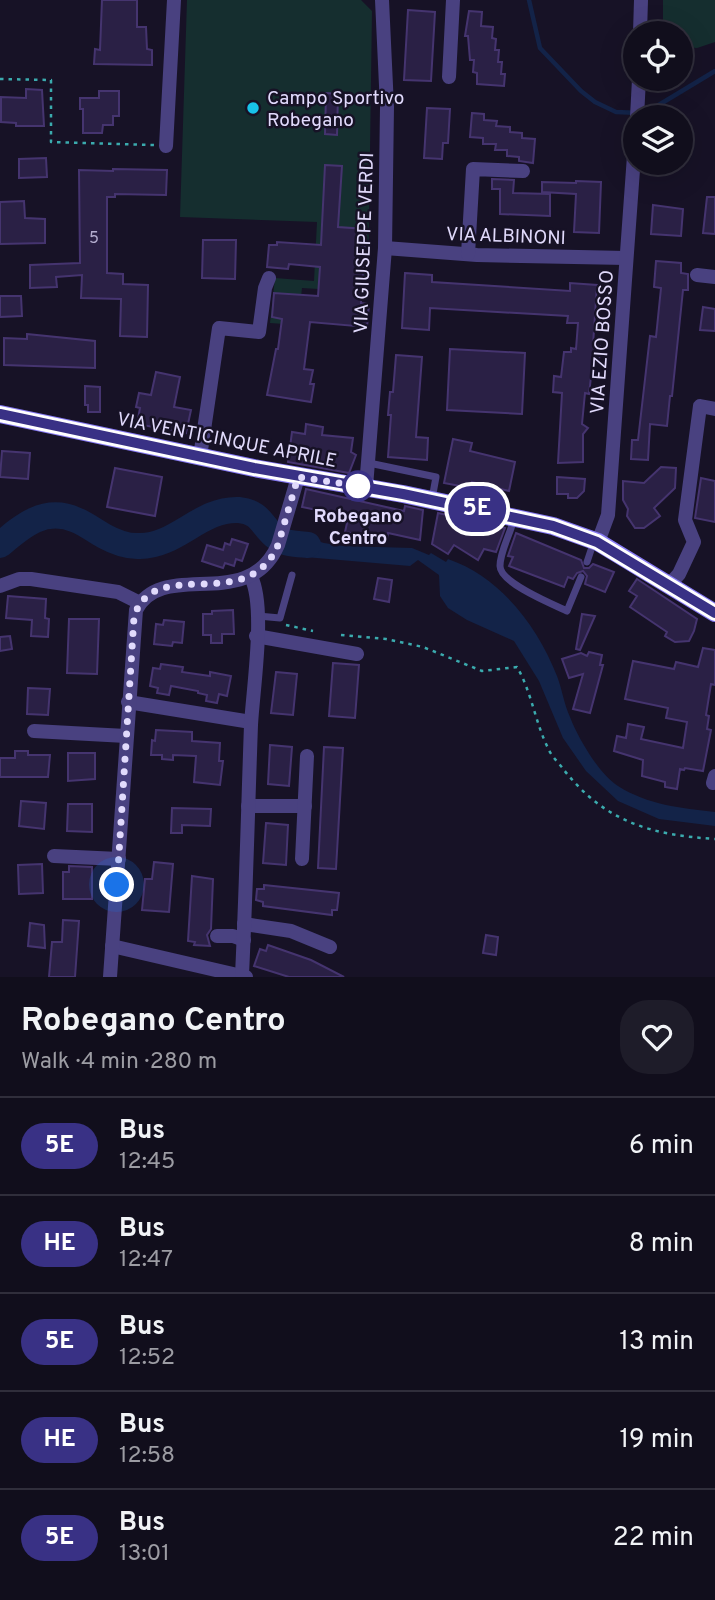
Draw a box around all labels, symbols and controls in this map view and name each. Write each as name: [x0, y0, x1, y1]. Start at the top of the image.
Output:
map controls: [623, 21, 693, 175]
button: locate: [623, 21, 693, 91]
place label: Campo Sportivo Robegano: [267, 87, 404, 133]
marker: Campo Sportivo Robegano: [245, 100, 261, 116]
button: layers: [623, 105, 693, 175]
street label: VIA GIUSEPPE VERDI: [350, 152, 380, 334]
street label: VIA ALBINONI: [446, 223, 566, 251]
house number: 5: [89, 229, 99, 249]
street label: VIA EZIO BOSSO: [586, 269, 620, 415]
street label: VIA VENTICINQUE APRILE: [115, 408, 339, 474]
marker: Robegano Centro: [343, 471, 373, 501]
line badge: 5E: [446, 486, 508, 532]
text: 5E: [462, 494, 492, 524]
place label: Robegano Centro: [313, 505, 403, 551]
your location: [99, 867, 134, 902]
button: heart: [620, 1000, 694, 1074]
text: Robegano Centro: [21, 1001, 286, 1043]
text: Walk · 4 min · 280 m: [21, 1048, 217, 1077]
text: Bus: [119, 1115, 165, 1148]
text: 6 min: [629, 1130, 694, 1163]
text: 5E: [45, 1131, 74, 1161]
text: 12:45: [119, 1148, 175, 1177]
text: Bus: [119, 1213, 165, 1246]
text: 8 min: [629, 1228, 694, 1261]
text: HE: [43, 1229, 76, 1259]
text: 12:47: [119, 1246, 173, 1275]
text: Bus: [119, 1311, 165, 1344]
text: 13 min: [619, 1326, 694, 1359]
text: 5E: [45, 1327, 74, 1357]
text: 12:52: [119, 1344, 175, 1373]
text: Bus: [119, 1409, 165, 1442]
text: 19 min: [619, 1424, 694, 1457]
text: HE: [43, 1425, 76, 1455]
text: 12:58: [119, 1442, 175, 1471]
text: Bus: [119, 1507, 165, 1540]
text: 22 min: [613, 1522, 694, 1555]
text: 5E: [45, 1523, 74, 1553]
text: 13:01: [119, 1540, 170, 1569]

